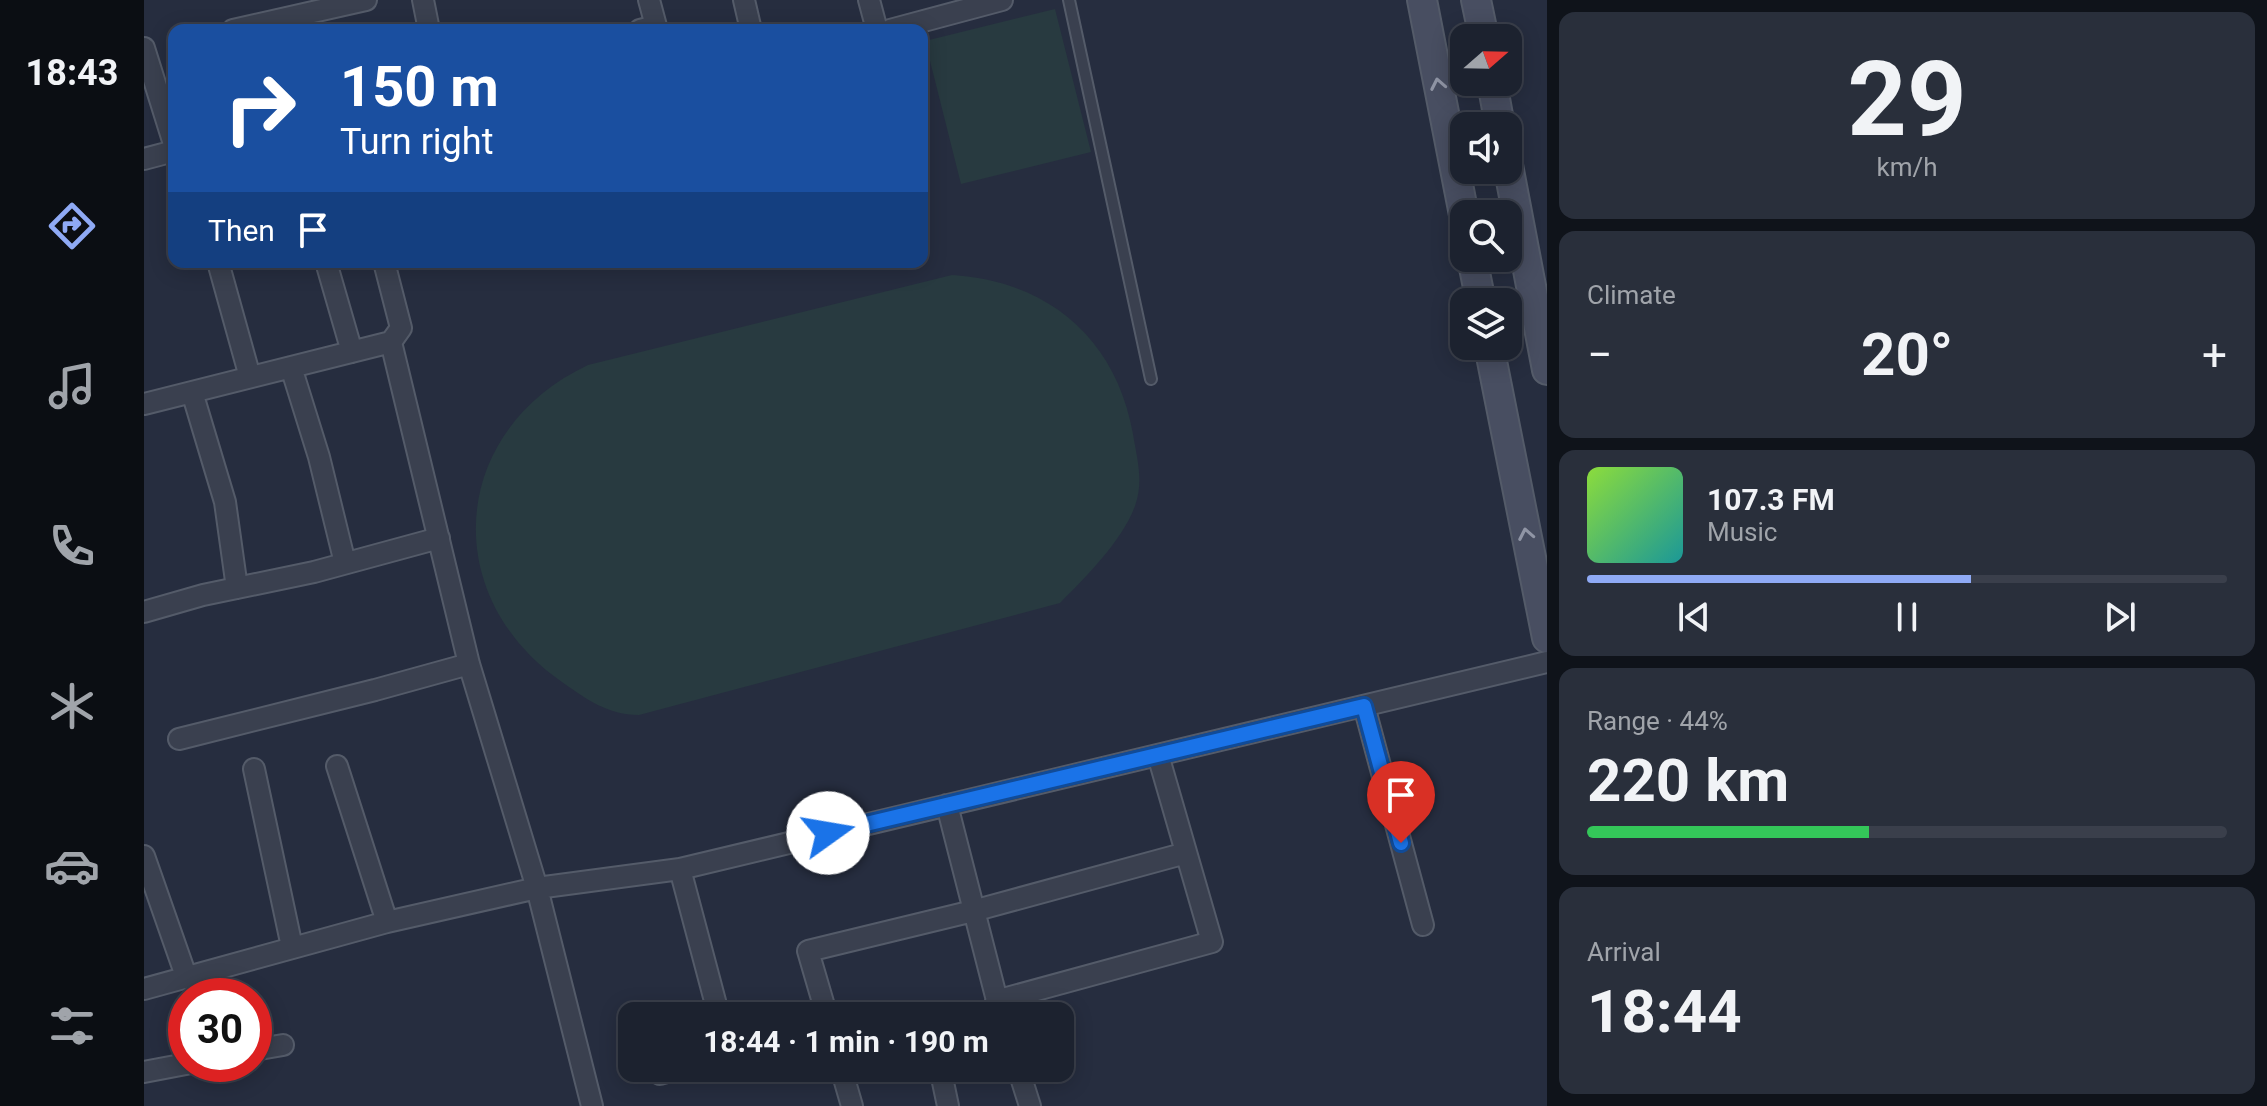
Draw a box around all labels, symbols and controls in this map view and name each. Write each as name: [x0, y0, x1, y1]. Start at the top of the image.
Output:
north arrow: [1450, 24, 1522, 96]
map controls: [1450, 24, 1522, 360]
text: 29: [1847, 39, 1967, 160]
text: 18:43: [26, 52, 118, 94]
text: 150 m: [340, 54, 499, 120]
icon: right: [208, 56, 312, 160]
one-way arrow: [1431, 77, 1448, 90]
button: sound: [1450, 112, 1522, 184]
text: Turn right: [340, 121, 493, 163]
text: km/h: [1876, 152, 1938, 182]
icon: directions: [44, 198, 100, 254]
button: search: [1450, 200, 1522, 272]
icon: arrive: [291, 208, 335, 252]
text: Then: [208, 213, 275, 248]
text: Climate: [1587, 280, 1676, 310]
button: layers: [1450, 288, 1522, 360]
text: 20°: [1861, 319, 1953, 390]
text: −: [1587, 329, 1612, 381]
text: +: [2202, 329, 2227, 381]
icon: music: [44, 358, 100, 414]
text: 107.3 FM: [1707, 482, 1835, 517]
text: Music: [1707, 517, 1777, 547]
icon: phone: [44, 518, 100, 574]
one-way arrow: [1519, 527, 1536, 540]
icon: previous: [1672, 595, 1716, 639]
icon: pause: [1885, 595, 1929, 639]
icon: next: [2098, 595, 2142, 639]
icon: climate: [44, 678, 100, 734]
text: Range · 44%: [1587, 706, 1728, 736]
text: 220 km: [1587, 745, 1789, 816]
pin: [1367, 761, 1435, 843]
icon: arrive: [1379, 773, 1423, 817]
position arrow: [786, 791, 870, 875]
icon: car: [44, 838, 100, 894]
text: Arrival: [1587, 937, 1661, 967]
text: 18:44: [1587, 976, 1742, 1047]
speed limit sign: 30: [168, 978, 272, 1082]
icon: filters: [44, 998, 100, 1054]
text: 18:44 · 1 min · 190 m: [703, 1024, 989, 1059]

